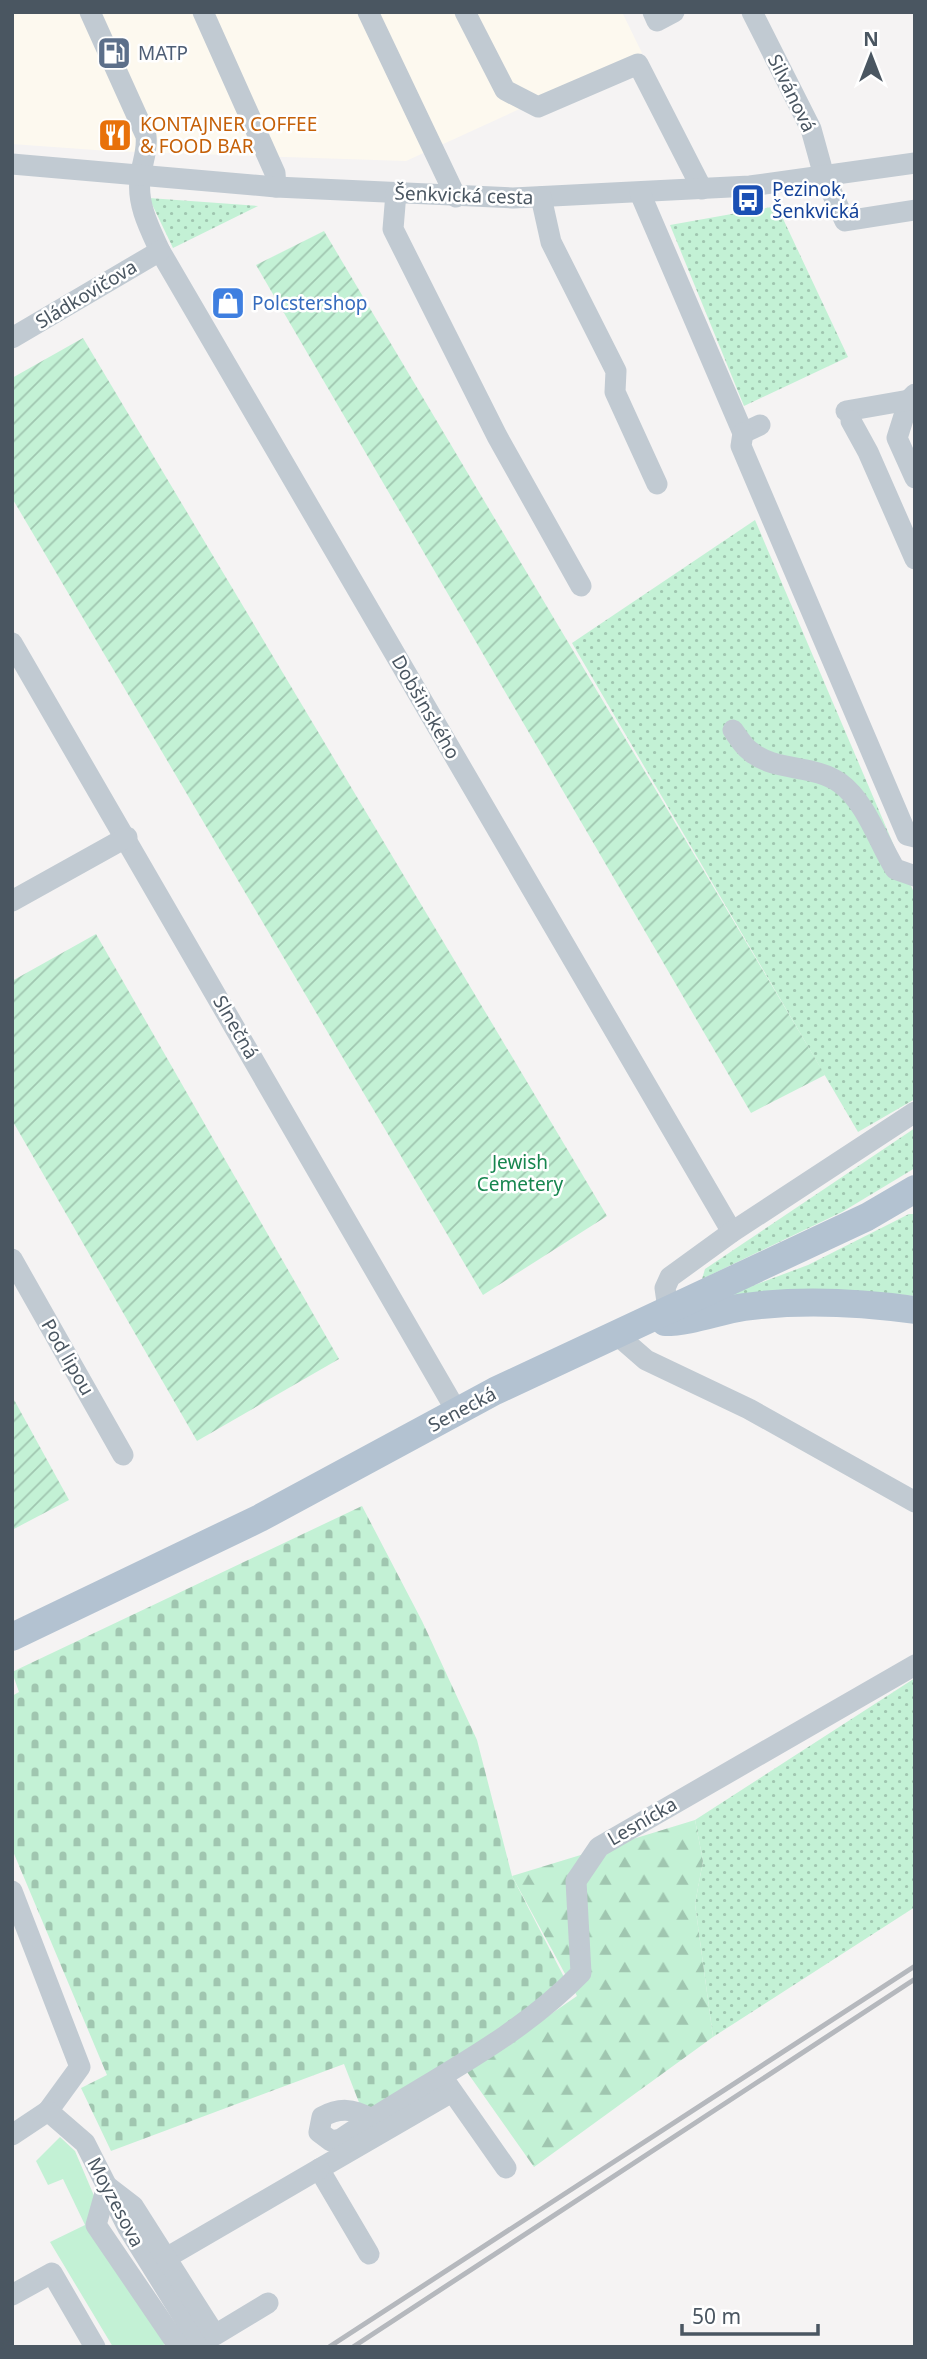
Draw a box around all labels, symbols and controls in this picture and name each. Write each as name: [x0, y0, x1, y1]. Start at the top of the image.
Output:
north arrow: [836, 21, 906, 91]
text: N: [863, 26, 879, 52]
fuel station icon: MATP: [95, 34, 133, 72]
place label: MATP: [138, 40, 188, 66]
street label: Silvánová: [762, 50, 822, 136]
place label: KONTAJNER COFFEE & FOOD BAR: [140, 111, 317, 159]
restaurant icon: KONTAJNER COFFEE & FOOD BAR: [96, 116, 134, 154]
place label: Pezinok, Šenkvická: [772, 176, 860, 224]
street label: Šenkvická cesta: [394, 180, 534, 210]
bus stop icon: Pezinok, Šenkvická: [729, 181, 767, 219]
street label: Sládkovičova: [30, 253, 142, 335]
shop icon: Polcstershop: [209, 284, 247, 322]
place label: Polcstershop: [252, 290, 368, 316]
street label: Dobšinského: [386, 650, 466, 764]
street label: Slnečná: [207, 990, 265, 1064]
park label: Jewish Cemetery: [477, 1149, 563, 1197]
street label: Pod lipou: [36, 1314, 100, 1400]
street label: Senecká: [423, 1380, 501, 1438]
street label: Lesnícka: [602, 1791, 682, 1851]
street label: Moyzesova: [81, 2153, 151, 2251]
scale bar: [682, 2292, 818, 2336]
text: 50 m: [692, 2302, 741, 2330]

